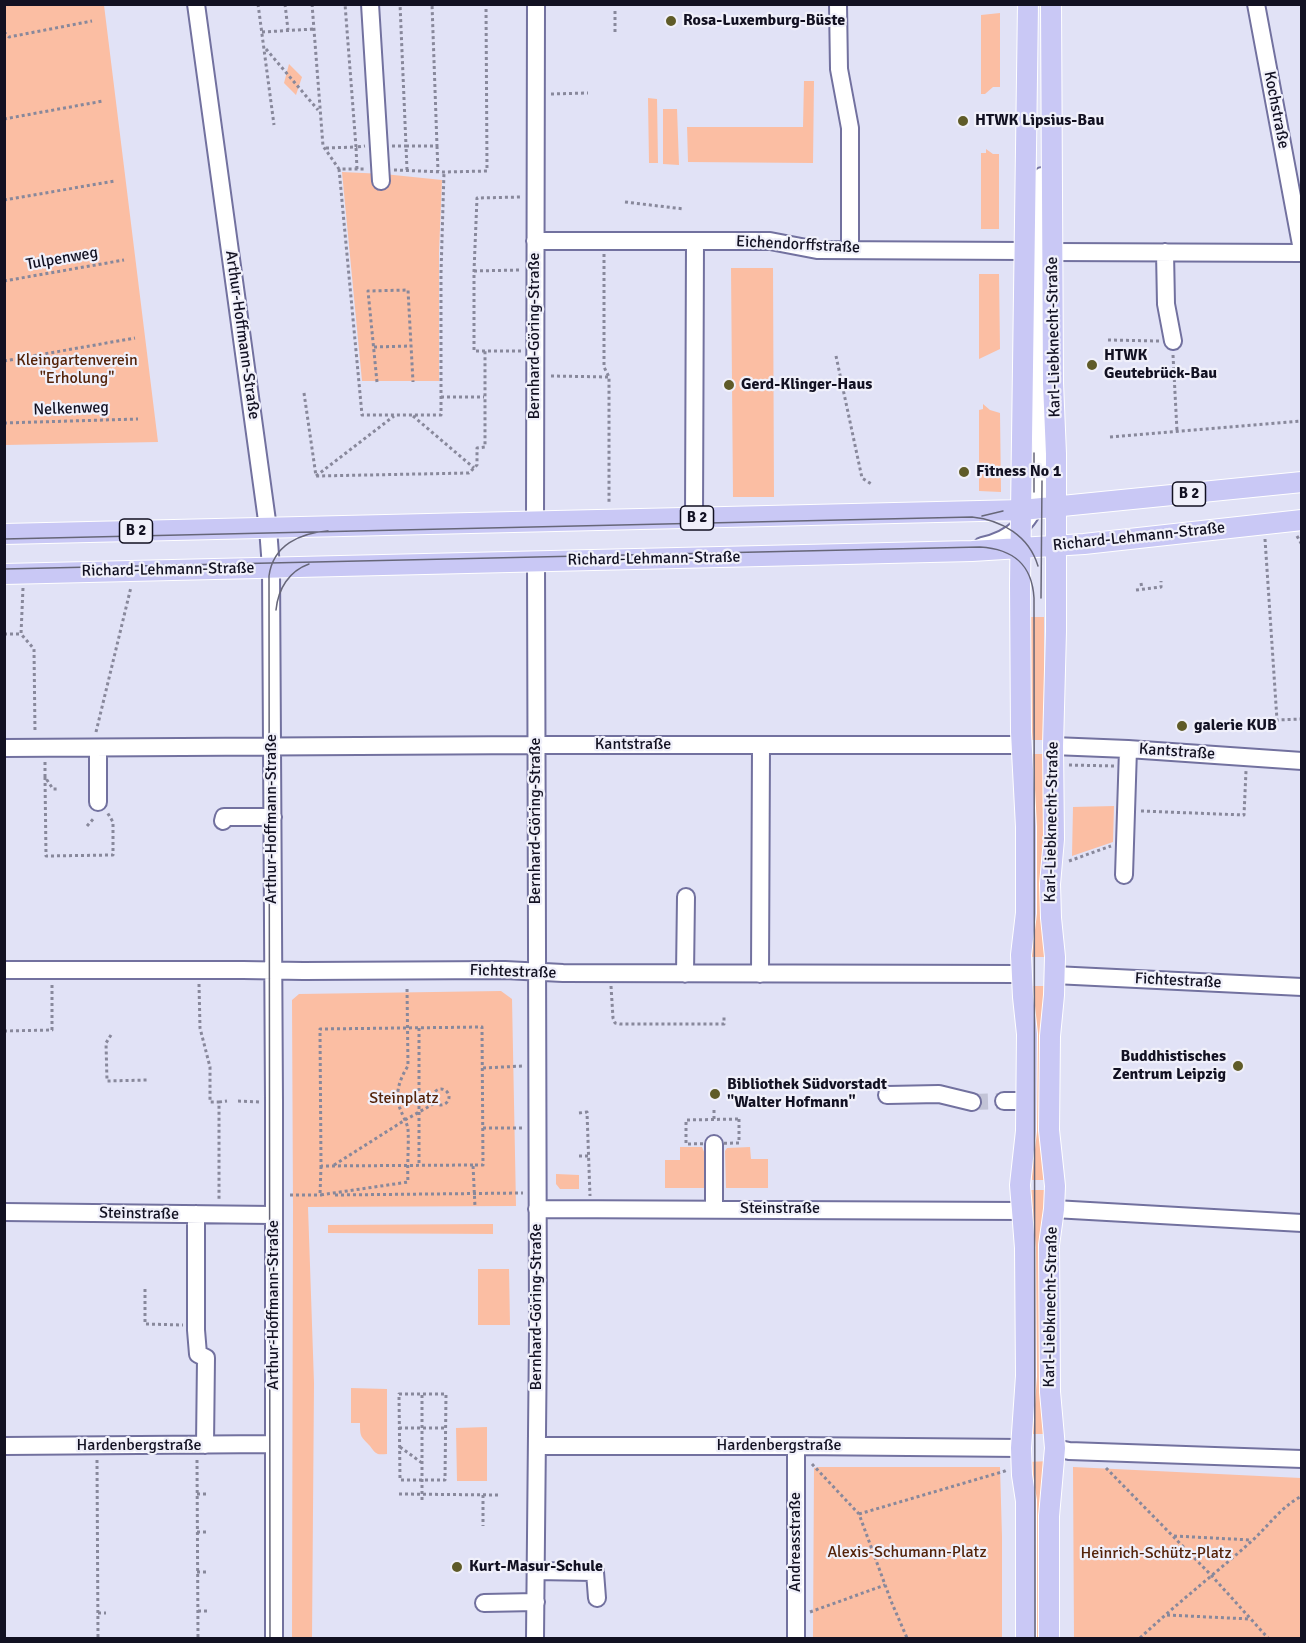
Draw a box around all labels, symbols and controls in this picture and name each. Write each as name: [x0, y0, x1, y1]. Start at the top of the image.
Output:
place label: Rosa-Luxemburg-Büste: [683, 11, 845, 31]
marker: Rosa-Luxemburg-Büste: [664, 14, 678, 28]
street label: Kochstraße: [1259, 70, 1293, 150]
place label: HTWK Lipsius-Bau: [975, 111, 1104, 131]
marker: HTWK Lipsius-Bau: [956, 114, 970, 128]
street label: Eichendorffstraße: [735, 232, 861, 258]
street label: Tulpenweg: [25, 243, 99, 275]
street label: Arthur-Hoffmann-Straße: [221, 249, 263, 421]
street label: Bernhard-Göring-Straße: [525, 252, 545, 420]
street label: Karl-Liebknecht-Straße: [1043, 256, 1065, 418]
place label: HTWK Geutebrück-Bau: [1104, 346, 1217, 384]
park label: Kleingartenverein "Erholung": [16, 351, 138, 389]
marker: HTWK Geutebrück-Bau: [1085, 358, 1099, 372]
place label: Gerd-Klinger-Haus: [741, 375, 872, 395]
marker: Gerd-Klinger-Haus: [722, 378, 736, 392]
street label: Nelkenweg: [33, 398, 109, 420]
place label: Fitness No 1: [976, 462, 1061, 482]
marker: Fitness No 1: [957, 465, 971, 479]
road number: B 2: [1172, 482, 1206, 506]
road number: B 2: [680, 506, 714, 530]
street label: Richard-Lehmann-Straße: [1052, 518, 1226, 556]
road number: B 2: [120, 519, 152, 543]
street label: Richard-Lehmann-Straße: [567, 548, 741, 570]
street label: Richard-Lehmann-Straße: [81, 559, 255, 581]
place label: galerie KUB: [1194, 716, 1277, 736]
marker: galerie KUB: [1175, 719, 1189, 733]
street label: Arthur-Hoffmann-Straße: [262, 734, 282, 904]
street label: Kantstraße: [595, 735, 671, 755]
street label: Bernhard-Göring-Straße: [526, 737, 546, 905]
street label: Kantstraße: [1138, 740, 1216, 764]
street label: Karl-Liebknecht-Straße: [1041, 741, 1063, 903]
street label: Fichtestraße: [469, 961, 557, 983]
street label: Fichtestraße: [1134, 969, 1222, 993]
place label: Buddhistisches Zentrum Leipzig: [1113, 1047, 1226, 1085]
marker: Buddhistisches Zentrum Leipzig: [1231, 1059, 1245, 1073]
place label: Bibliothek Südvorstadt "Walter Hofmann": [727, 1075, 887, 1113]
marker: Bibliothek Südvorstadt "Walter Hofmann": [708, 1087, 722, 1101]
park label: Steinplatz: [369, 1089, 439, 1109]
street label: Steinstraße: [740, 1199, 820, 1219]
street label: Steinstraße: [99, 1204, 179, 1224]
street label: Arthur-Hoffmann-Straße: [264, 1220, 284, 1390]
street label: Bernhard-Göring-Straße: [527, 1223, 547, 1391]
street label: Karl-Liebknecht-Straße: [1040, 1226, 1062, 1388]
street label: Hardenbergstraße: [76, 1436, 202, 1456]
street label: Hardenbergstraße: [716, 1436, 842, 1456]
street label: Andreasstraße: [786, 1492, 806, 1592]
park label: Alexis-Schumann-Platz: [827, 1543, 987, 1563]
park label: Heinrich-Schütz-Platz: [1080, 1544, 1232, 1564]
place label: Kurt-Masur-Schule: [469, 1557, 603, 1577]
marker: Kurt-Masur-Schule: [450, 1560, 464, 1574]

